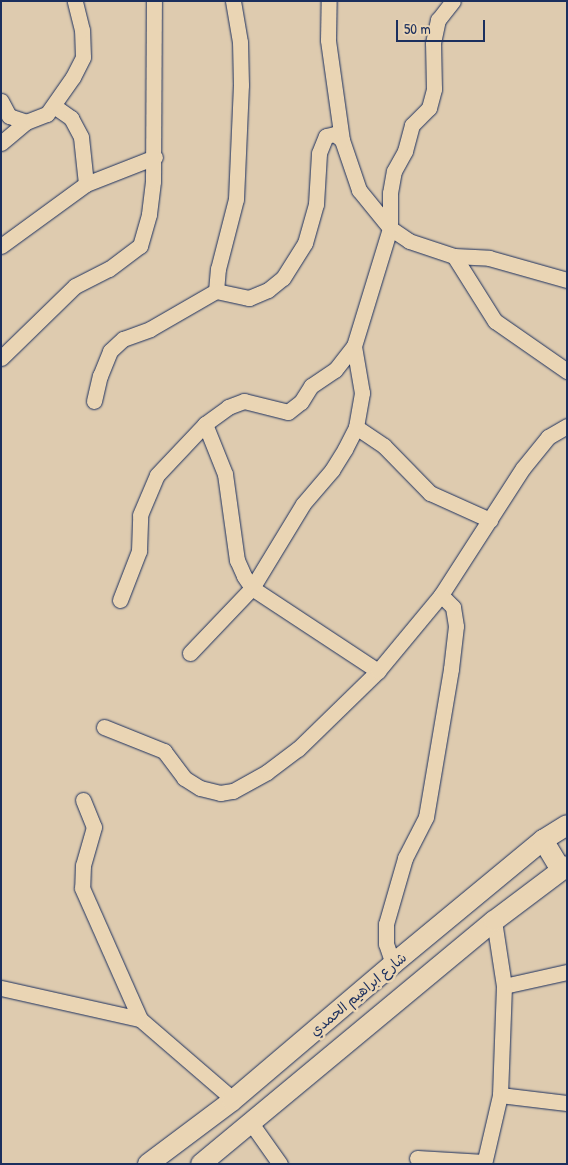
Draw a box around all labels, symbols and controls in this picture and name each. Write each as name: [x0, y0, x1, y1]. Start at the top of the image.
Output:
scale bar: [398, 10, 487, 42]
text: 50 m: [404, 18, 431, 39]
street label: شارع ابراهيم الحمدي: [306, 949, 410, 1039]

